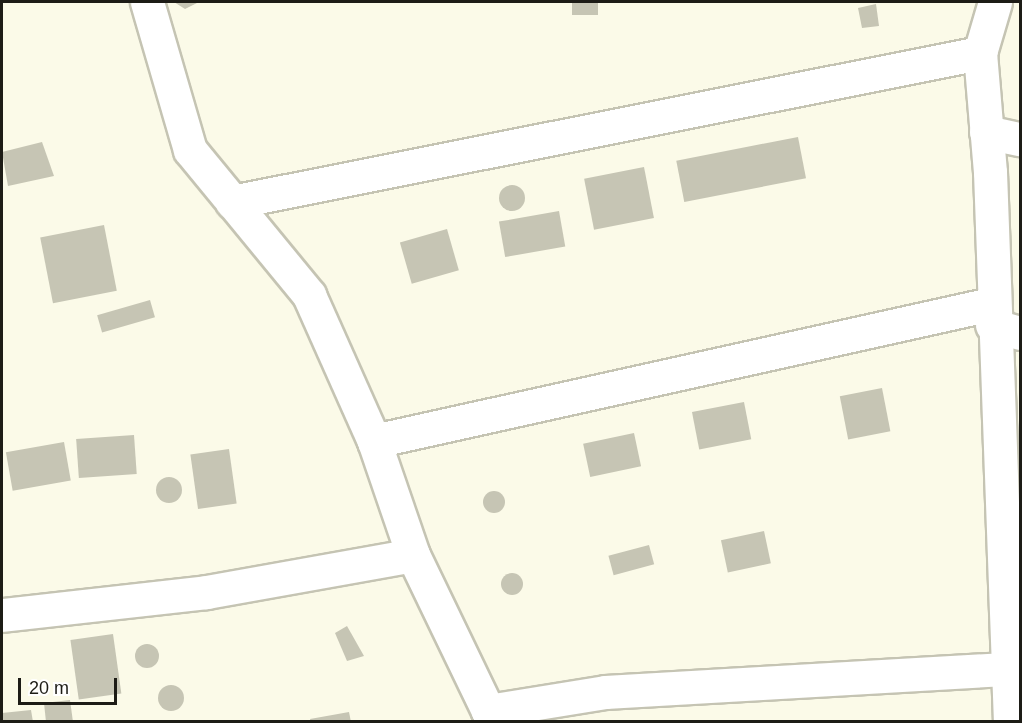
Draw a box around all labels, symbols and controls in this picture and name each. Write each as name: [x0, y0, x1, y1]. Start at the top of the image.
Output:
scale bar: [21, 666, 120, 704]
text: 20 m: [29, 678, 69, 698]

